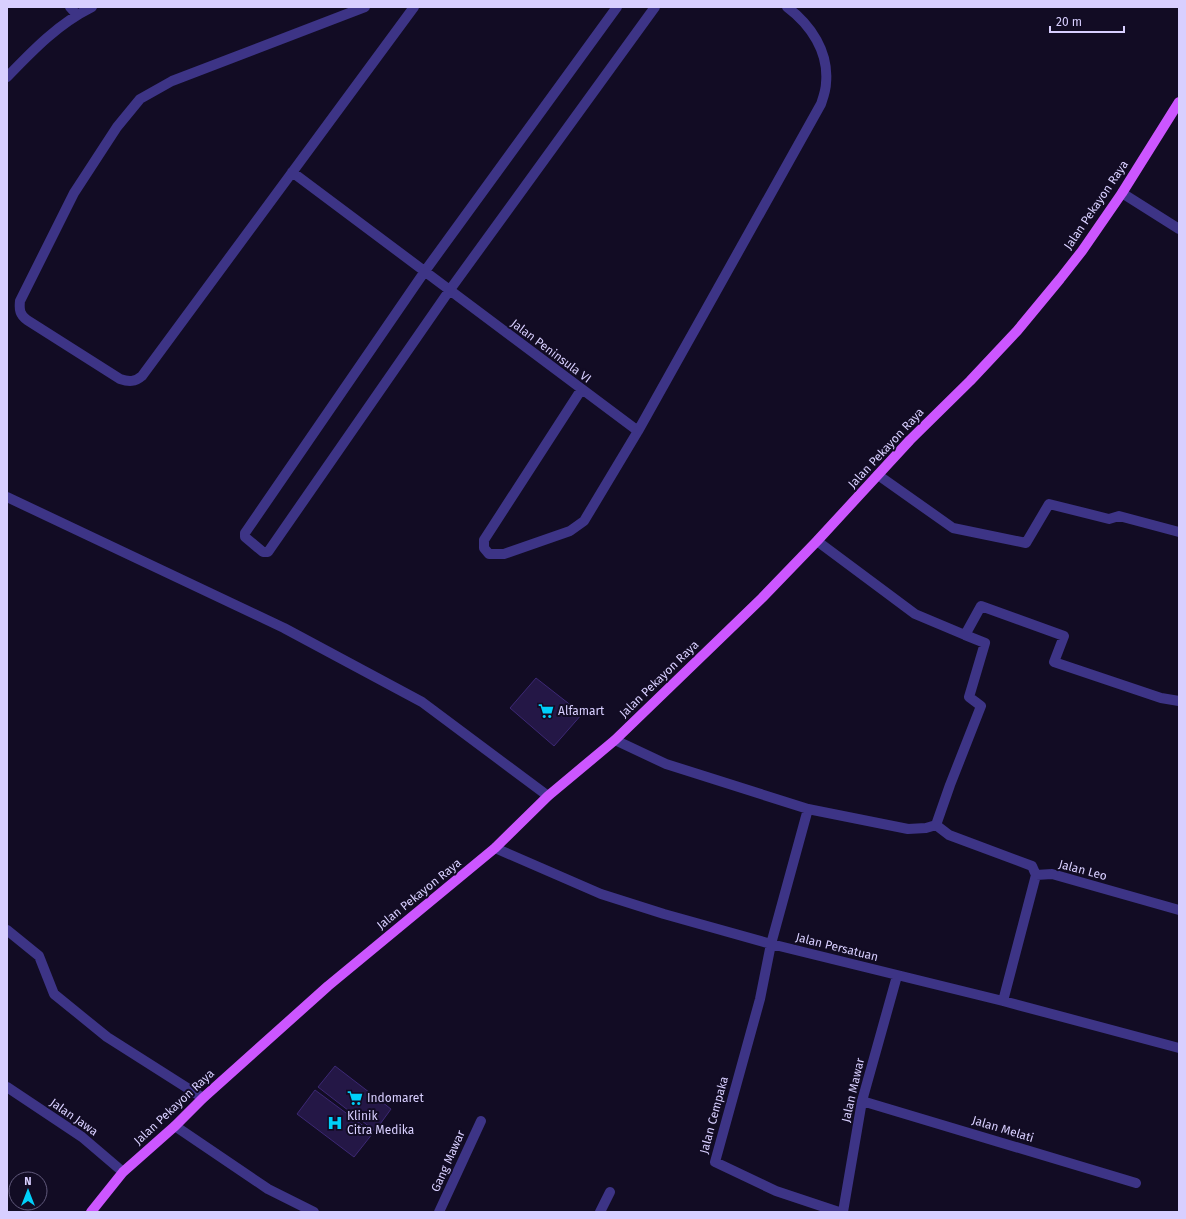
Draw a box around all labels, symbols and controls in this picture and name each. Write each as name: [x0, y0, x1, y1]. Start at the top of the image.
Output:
scale bar: [1050, 8, 1124, 34]
text: 20 m: [1056, 15, 1082, 29]
street label: Jalan Pekayon Raya: [1061, 158, 1131, 252]
street label: Jalan Peninsula VI: [508, 316, 594, 386]
street label: Jalan Pekayon Raya: [845, 405, 927, 491]
street label: Jalan Pekayon Raya: [617, 638, 701, 720]
supermarket icon: Alfamart: [537, 702, 555, 720]
place label: Alfamart: [558, 704, 605, 718]
street label: Jalan Pekayon Raya: [374, 856, 464, 932]
street label: Jalan Leo: [1057, 857, 1109, 883]
street label: Jalan Persatuan: [794, 930, 880, 964]
street label: Jalan Mawar: [839, 1056, 867, 1124]
street label: Jalan Pekayon Raya: [131, 1066, 217, 1148]
street label: Jalan Cempaka: [697, 1075, 731, 1155]
supermarket icon: Indomaret: [346, 1089, 364, 1107]
place label: Indomaret: [367, 1091, 424, 1105]
street label: Jalan Jawa: [47, 1095, 101, 1139]
place label: Klinik Citra Medika: [347, 1109, 414, 1137]
street label: Jalan Melati: [970, 1113, 1036, 1145]
hospital icon: Klinik Citra Medika: [326, 1114, 344, 1132]
street label: Gang Mawar: [428, 1128, 468, 1194]
north arrow: [8, 1171, 48, 1211]
text: N: [24, 1175, 32, 1188]

